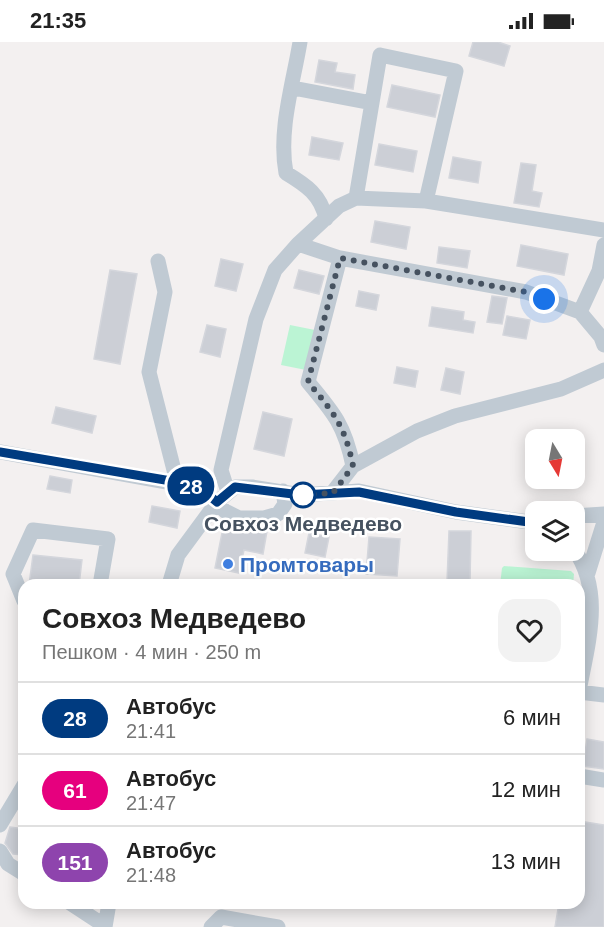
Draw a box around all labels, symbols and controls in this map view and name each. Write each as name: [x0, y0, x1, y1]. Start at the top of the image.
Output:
text: 21:35: [30, 8, 86, 33]
your location: [529, 284, 559, 314]
north arrow: [525, 429, 585, 489]
map controls: [525, 429, 585, 561]
line badge: 28: [164, 466, 218, 506]
text: 28: [179, 475, 203, 498]
marker: Совхоз Медведево: [290, 482, 316, 508]
button: layers: [525, 501, 585, 561]
place label: Совхоз Медведево: [204, 512, 402, 535]
place label: Промтовары: [240, 553, 374, 576]
marker: Промтовары: [221, 557, 235, 571]
button: heart: [498, 599, 561, 662]
text: Совхоз Медведево: [42, 603, 306, 634]
text: Пешком · 4 мин · 250 m: [42, 641, 261, 663]
text: Автобус: [126, 694, 216, 719]
text: 6 мин: [503, 705, 561, 730]
text: 28: [63, 707, 87, 730]
text: 21:41: [126, 720, 176, 742]
text: Автобус: [126, 766, 216, 791]
text: 12 мин: [491, 777, 561, 802]
text: 61: [63, 779, 87, 802]
text: 21:47: [126, 792, 176, 814]
text: Автобус: [126, 838, 216, 863]
text: 13 мин: [491, 849, 561, 874]
text: 151: [57, 851, 93, 874]
text: 21:48: [126, 864, 176, 886]

